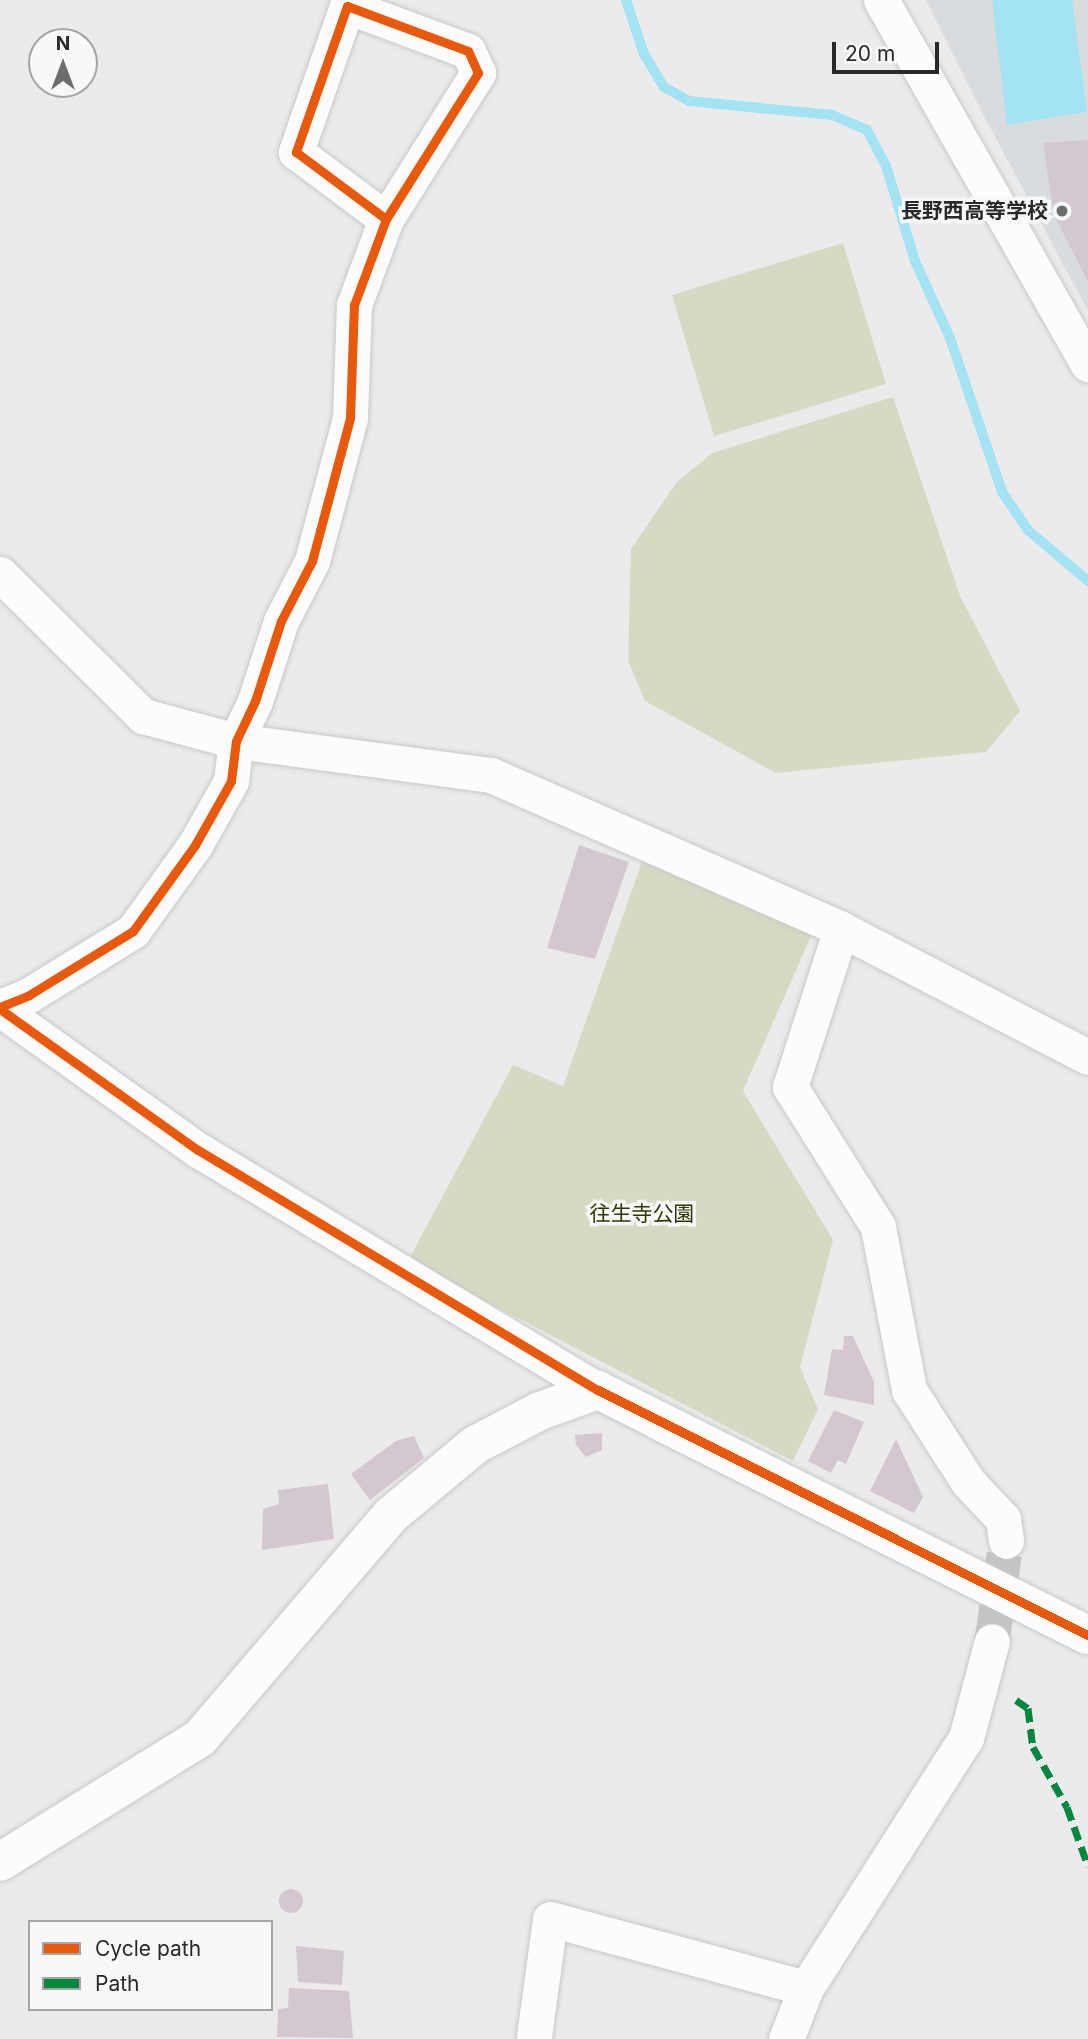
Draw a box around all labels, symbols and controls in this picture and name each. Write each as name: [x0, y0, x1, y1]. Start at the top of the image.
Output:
north arrow: [28, 28, 98, 98]
scale bar: [836, 28, 943, 72]
text: N: [56, 32, 70, 55]
text: 20 m: [845, 41, 895, 66]
place label: 長野西高等学校: [901, 198, 1048, 224]
marker: 長野西高等学校: [1054, 203, 1070, 219]
park label: 往生寺公園: [590, 1201, 694, 1227]
legend: [28, 1920, 273, 2011]
text: Cycle path: [95, 1936, 201, 1961]
text: Path: [95, 1971, 140, 1996]

